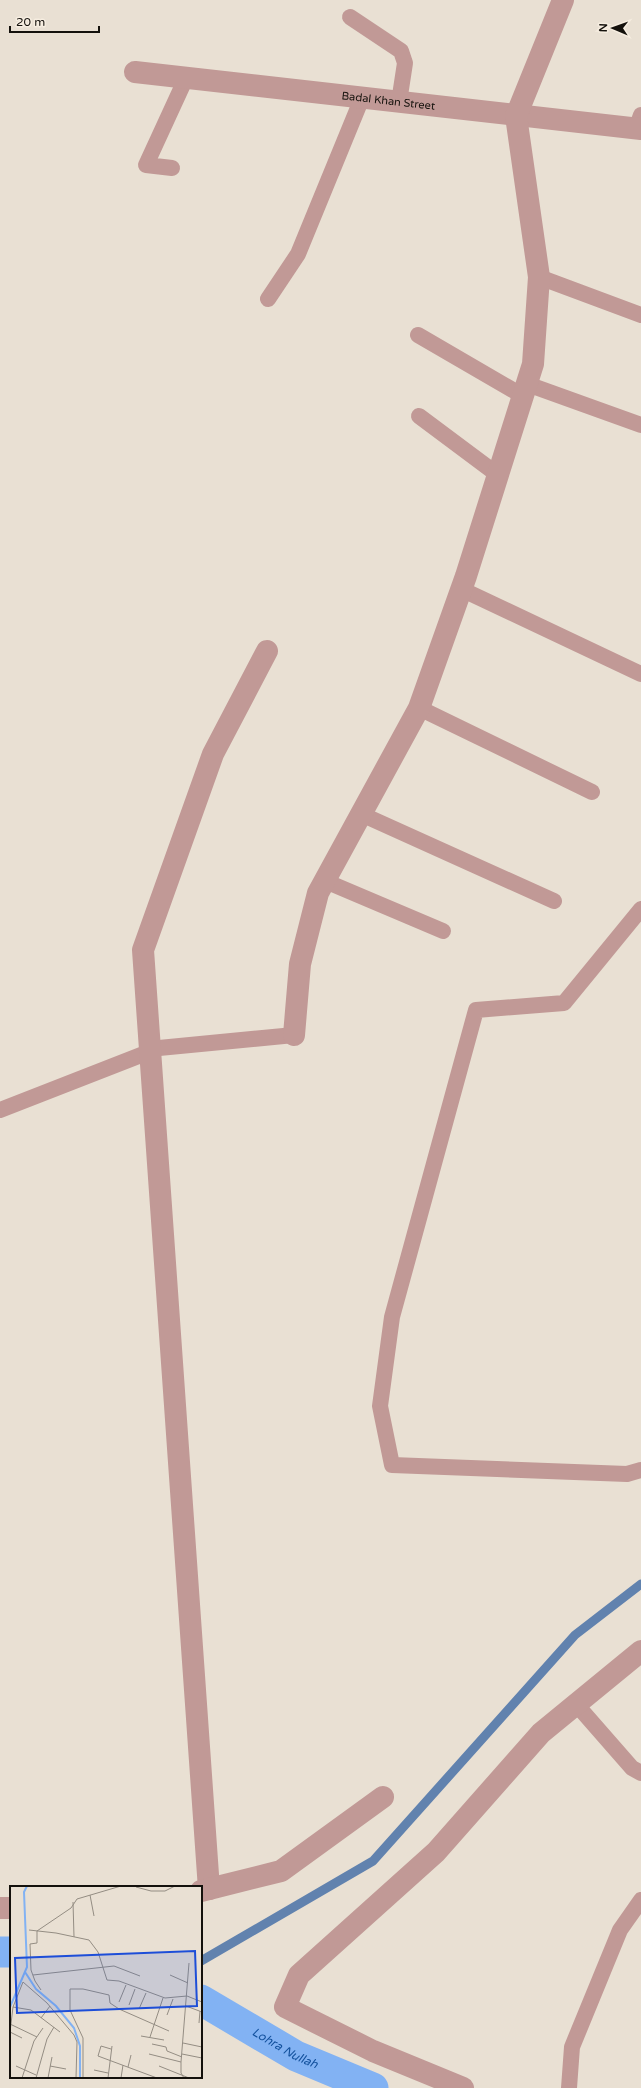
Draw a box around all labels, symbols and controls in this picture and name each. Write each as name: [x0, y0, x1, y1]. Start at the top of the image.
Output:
scale bar: [10, 8, 99, 34]
north arrow: [593, 8, 633, 48]
text: 20 m: [16, 15, 45, 29]
text: N: [597, 23, 610, 32]
street label: Badal Khan Street: [341, 89, 436, 112]
inset map: [10, 1886, 202, 2078]
water label: Lohra Nullah: [250, 2025, 321, 2072]

